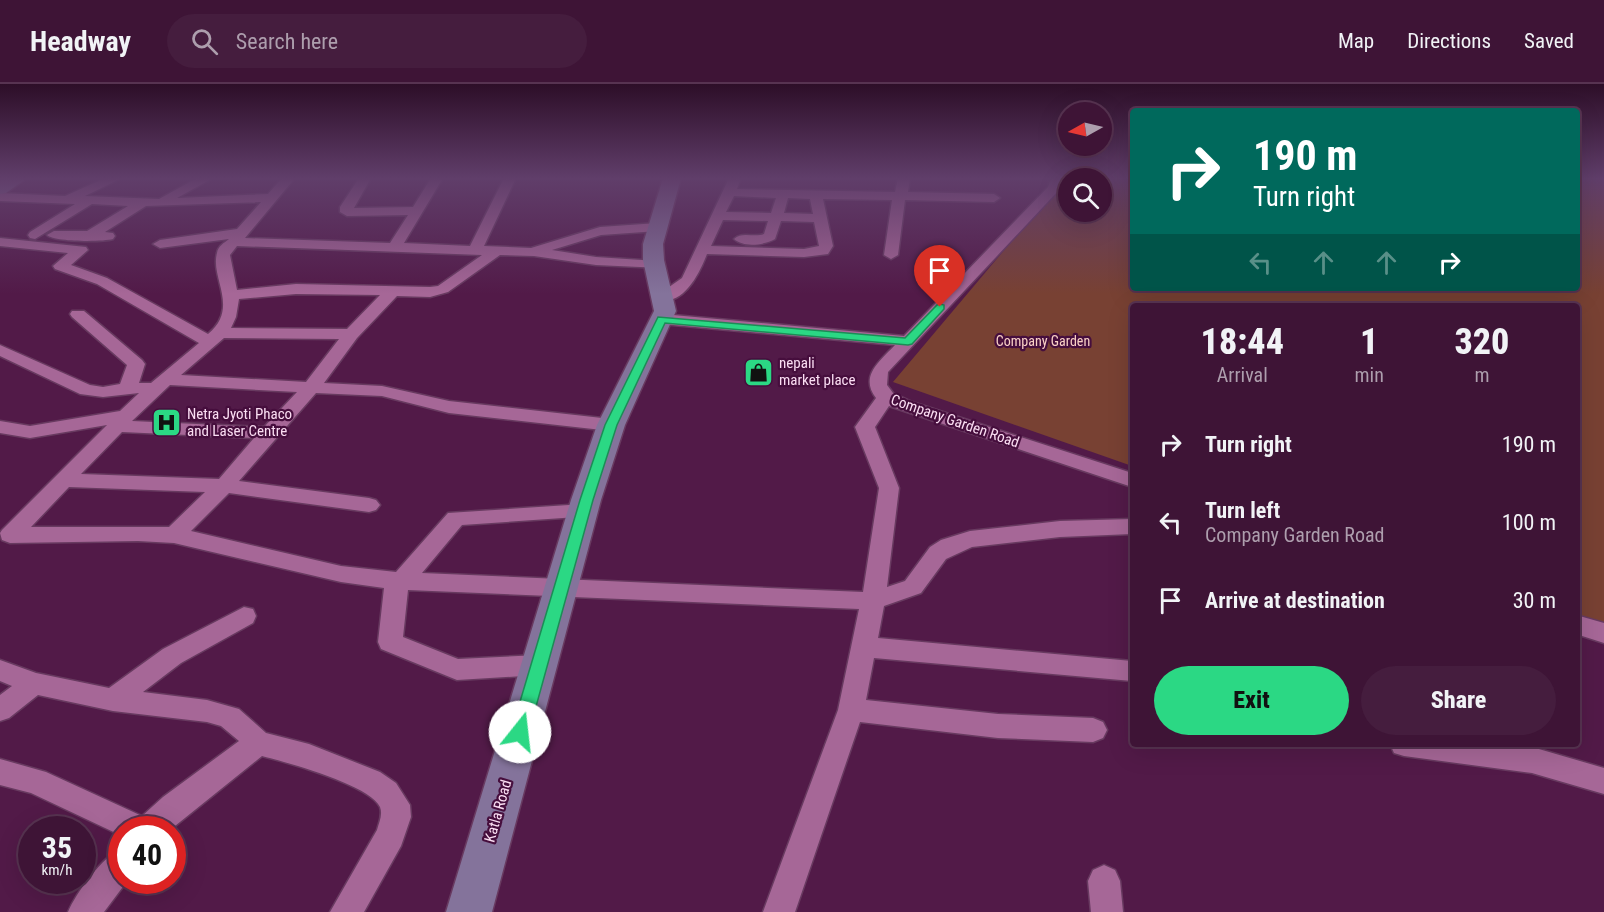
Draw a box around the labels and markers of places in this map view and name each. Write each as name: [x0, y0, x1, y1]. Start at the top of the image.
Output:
pin: [914, 245, 965, 307]
place label: nepali market place: [779, 354, 856, 389]
shop icon: nepali market place: [742, 356, 774, 388]
place label: Netra Jyoti Phaco and Laser Centre: [187, 405, 292, 440]
hospital icon: Netra Jyoti Phaco and Laser Centre: [150, 407, 182, 439]

